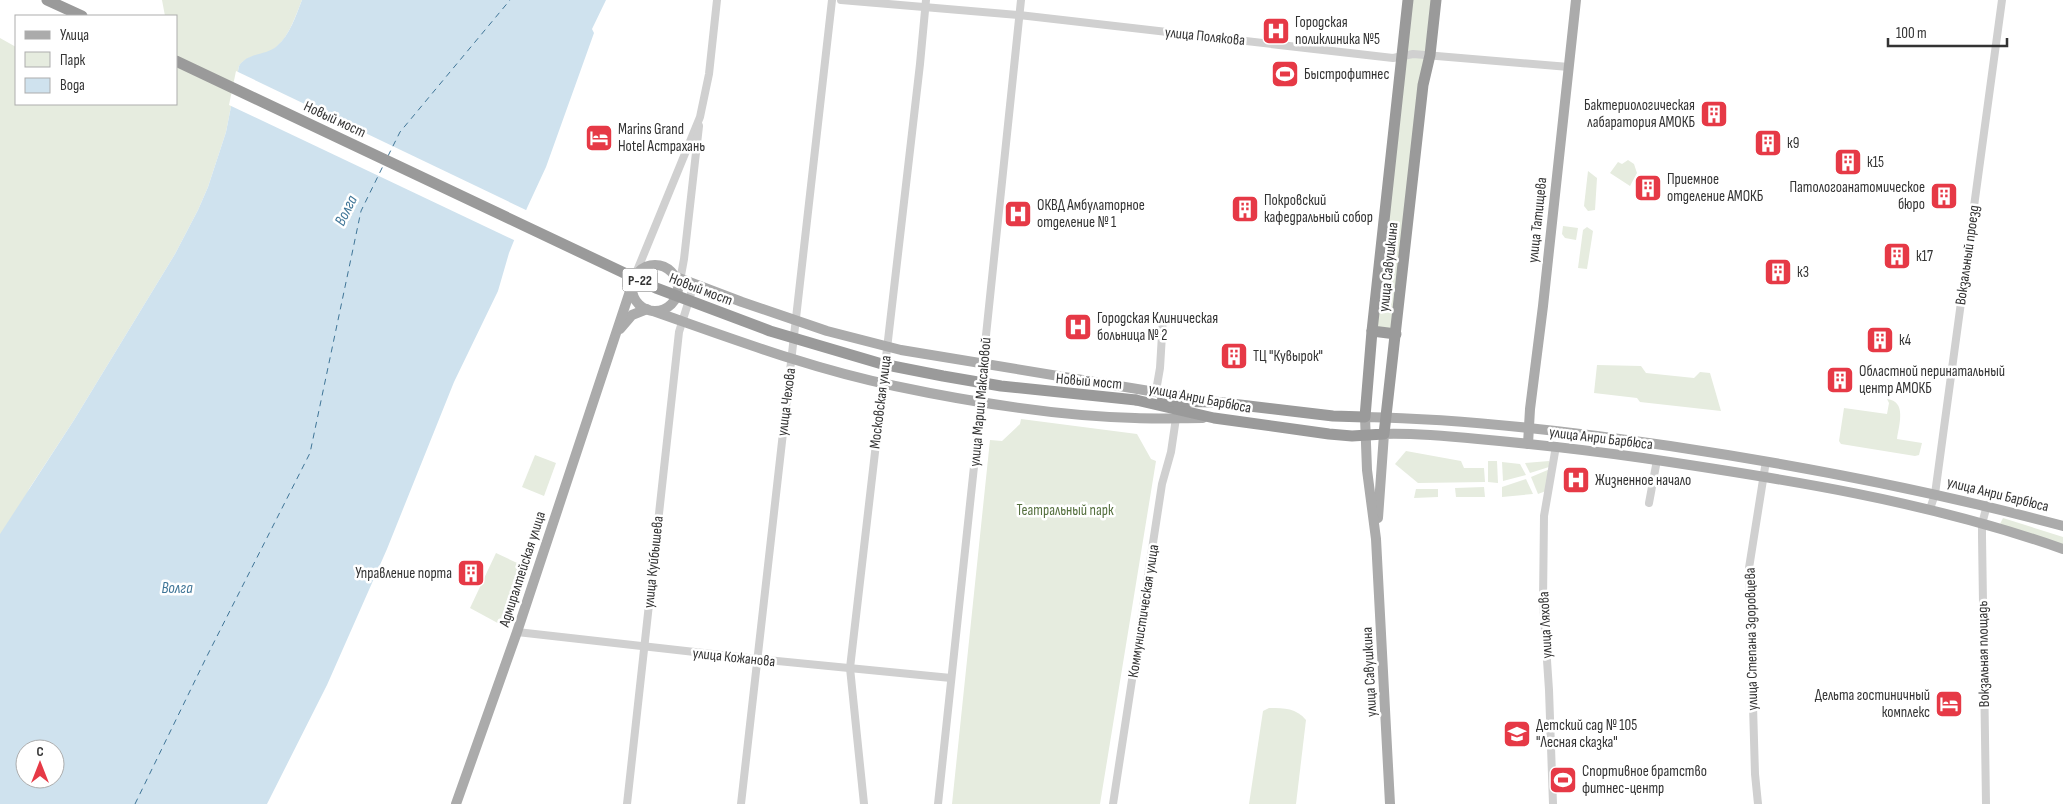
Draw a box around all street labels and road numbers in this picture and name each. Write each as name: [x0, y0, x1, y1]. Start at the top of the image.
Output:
street label: улица Полякова: [1164, 23, 1246, 50]
street label: Новый мост: [301, 97, 369, 142]
street label: улица Татищева: [1524, 176, 1551, 264]
street label: Вокзальный проезд: [1951, 204, 1984, 306]
street label: улица Савушкина: [1374, 221, 1403, 313]
road number: Р-22: [622, 268, 658, 292]
street label: Новый мост: [666, 269, 735, 310]
street label: улица Марии Максаковой: [965, 337, 996, 467]
street label: Московская улица: [865, 354, 896, 450]
street label: улица Чехова: [773, 367, 800, 437]
street label: Новый мост: [1055, 369, 1123, 394]
street label: улица Анри Барбюса: [1147, 379, 1253, 418]
street label: улица Анри Барбюса: [1548, 423, 1654, 454]
street label: улица Анри Барбюса: [1945, 473, 2051, 516]
street label: Адмиралтейская улица: [495, 509, 550, 630]
street label: улица Куйбышева: [639, 515, 668, 609]
street label: Коммунистическая улица: [1124, 543, 1163, 679]
street label: улица Степана Здоровцева: [1741, 567, 1762, 711]
street label: улица Ляхова: [1534, 591, 1557, 659]
street label: Вокзальная площадь: [1973, 601, 1994, 707]
street label: улица Савушкина: [1358, 626, 1381, 717]
street label: улица Кожанова: [692, 644, 776, 671]

